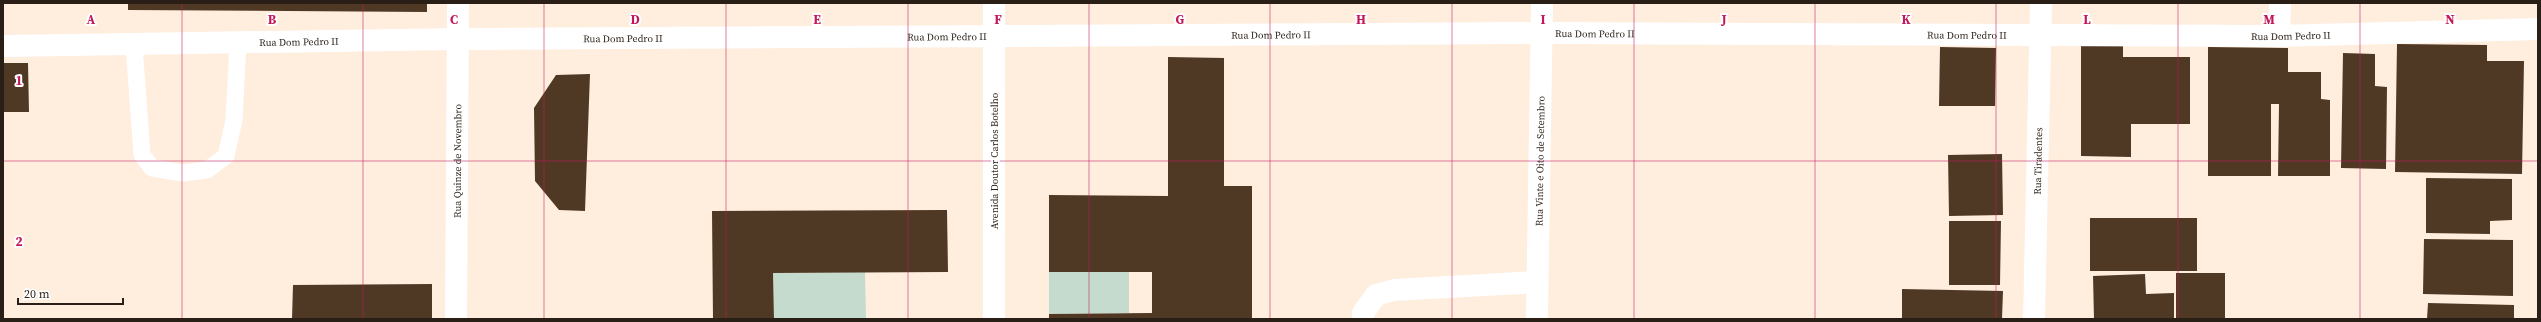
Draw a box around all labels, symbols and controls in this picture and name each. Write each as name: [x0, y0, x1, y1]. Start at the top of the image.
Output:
text: A: [87, 11, 96, 28]
text: B: [268, 11, 277, 28]
text: C: [450, 11, 458, 28]
text: D: [630, 11, 640, 28]
text: E: [813, 11, 821, 28]
text: F: [994, 11, 1002, 28]
text: G: [1176, 11, 1185, 28]
text: H: [1356, 11, 1366, 28]
text: I: [1540, 11, 1546, 28]
text: J: [1720, 11, 1727, 28]
text: K: [1901, 11, 1911, 28]
text: L: [2083, 11, 2091, 28]
text: M: [2263, 11, 2275, 28]
text: N: [2445, 11, 2455, 28]
street label: Rua Dom Pedro II: [1555, 27, 1635, 40]
street label: Rua Dom Pedro II: [1231, 28, 1311, 41]
street label: Rua Dom Pedro II: [1927, 28, 2007, 41]
street label: Rua Dom Pedro II: [2251, 28, 2331, 43]
street label: Rua Dom Pedro II: [907, 30, 987, 43]
street label: Rua Dom Pedro II: [583, 31, 663, 45]
street label: Rua Dom Pedro II: [259, 34, 339, 49]
text: 1: [15, 72, 23, 89]
street label: Avenida Doutor Carlos Botelho: [988, 92, 1001, 229]
street label: Rua Vinte e Oito de Setembro: [1532, 95, 1547, 226]
street label: Rua Quinze de Novembro: [450, 103, 464, 218]
street label: Rua Tiradentes: [2030, 127, 2045, 195]
text: 2: [15, 233, 23, 250]
scale bar: [18, 280, 123, 306]
text: 20 m: [24, 286, 50, 302]

